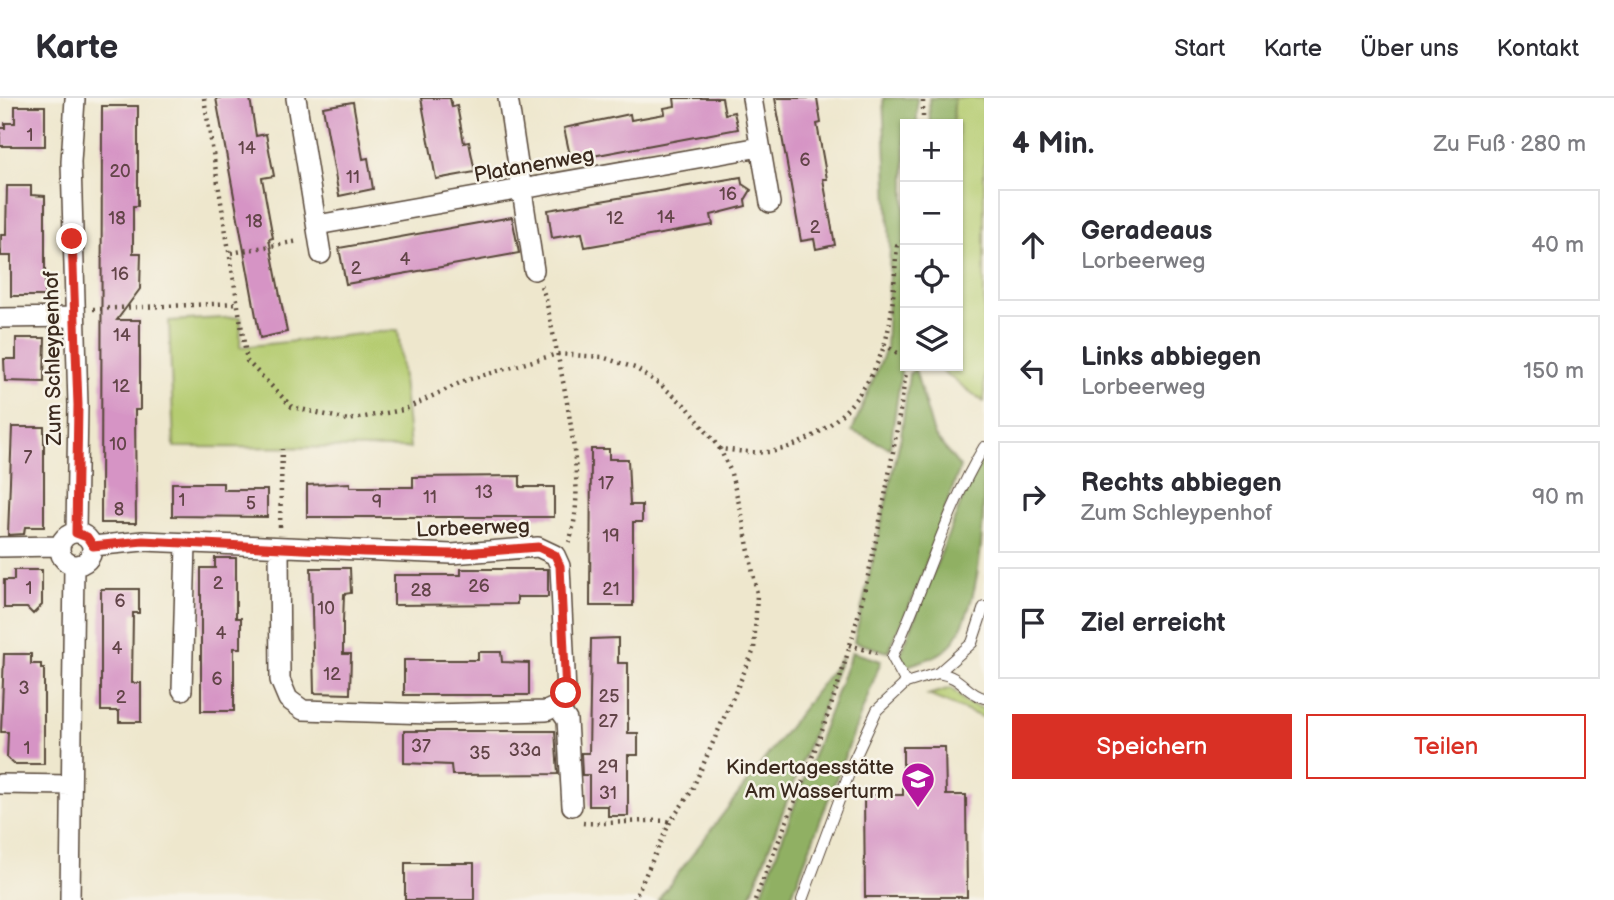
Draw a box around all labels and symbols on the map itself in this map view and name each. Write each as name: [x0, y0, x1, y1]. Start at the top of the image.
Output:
house number: 1: [27, 125, 33, 146]
house number: 14: [238, 138, 256, 159]
street label: Platanenweg: [472, 142, 596, 188]
house number: 6: [800, 150, 811, 171]
house number: 20: [109, 161, 131, 182]
house number: 11: [346, 167, 360, 188]
house number: 16: [719, 184, 737, 205]
house number: 14: [657, 207, 675, 228]
house number: 18: [108, 208, 126, 229]
house number: 12: [606, 208, 624, 229]
house number: 18: [245, 211, 263, 232]
house number: 2: [810, 217, 821, 238]
route end: [56, 223, 87, 254]
house number: 4: [400, 249, 411, 270]
house number: 2: [351, 258, 362, 279]
house number: 16: [111, 264, 129, 285]
street label: Zum Schleypenhof: [39, 270, 67, 447]
house number: 14: [113, 325, 131, 346]
house number: 12: [112, 376, 130, 397]
house number: 10: [109, 434, 127, 455]
house number: 7: [24, 447, 33, 468]
house number: 17: [598, 473, 614, 494]
house number: 13: [475, 482, 493, 503]
house number: 11: [423, 487, 437, 508]
house number: 1: [179, 490, 185, 511]
house number: 9: [372, 492, 382, 513]
house number: 5: [246, 493, 256, 514]
house number: 8: [114, 499, 124, 520]
street label: Lorbeerweg: [416, 514, 530, 542]
house number: 19: [602, 526, 620, 547]
house number: 2: [213, 573, 224, 594]
house number: 26: [468, 576, 490, 597]
house number: 1: [26, 578, 32, 599]
house number: 21: [602, 579, 620, 600]
house number: 28: [410, 580, 432, 601]
house number: 6: [115, 591, 126, 612]
house number: 10: [317, 598, 335, 619]
house number: 4: [216, 623, 227, 644]
house number: 4: [112, 638, 123, 659]
house number: 12: [323, 664, 341, 685]
house number: 6: [212, 669, 223, 690]
route start: [550, 677, 581, 708]
house number: 3: [18, 678, 30, 699]
house number: 25: [599, 686, 619, 707]
house number: 2: [116, 687, 127, 708]
house number: 27: [598, 711, 618, 732]
house number: 37: [411, 736, 431, 757]
house number: 1: [24, 738, 30, 759]
house number: 33a: [509, 740, 541, 761]
house number: 35: [469, 743, 491, 764]
place label: Kindertagesstätte Am Wasserturm: [726, 755, 894, 804]
house number: 29: [597, 757, 619, 778]
school or university icon: Kindertagesstätte Am Wasserturm: [899, 760, 937, 809]
house number: 31: [599, 783, 617, 804]

